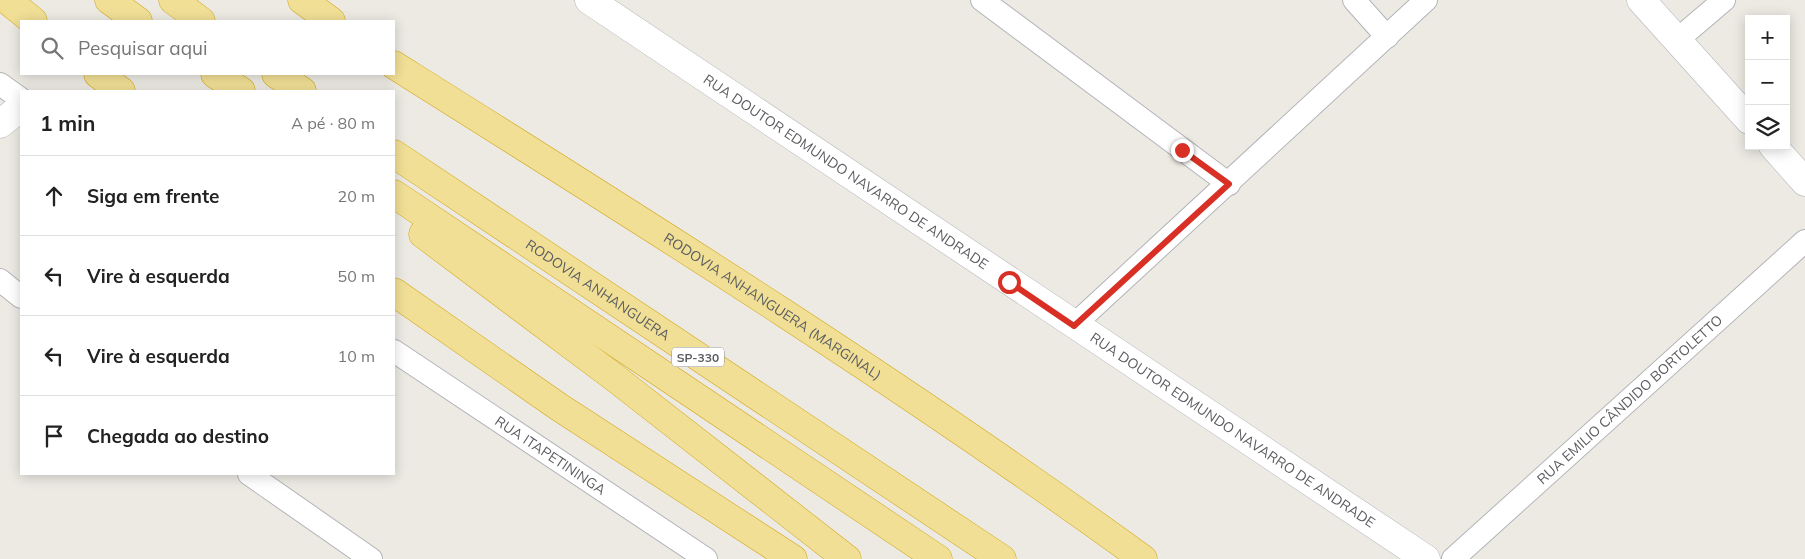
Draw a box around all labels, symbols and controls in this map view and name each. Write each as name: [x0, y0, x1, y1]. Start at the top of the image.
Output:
map controls: [1745, 15, 1790, 150]
button: +: [1745, 15, 1790, 60]
search box: [20, 20, 395, 75]
icon: search: [38, 34, 66, 62]
text: Pesquisar aqui: [78, 36, 208, 60]
button: −: [1745, 60, 1790, 105]
street label: RUA DOUTOR EDMUNDO NAVARRO DE ANDRADE: [700, 70, 992, 273]
button: layers: [1745, 105, 1790, 150]
text: 1 min: [40, 110, 95, 136]
text: A pé · 80 m: [291, 113, 375, 133]
route end: [1171, 139, 1194, 162]
icon: ahead: [40, 182, 68, 210]
text: Siga em frente: [87, 184, 219, 208]
text: 20 m: [338, 186, 375, 206]
street label: RODOVIA ANHANGUERA (MARGINAL): [660, 229, 885, 384]
street label: RODOVIA ANHANGUERA: [522, 235, 674, 345]
icon: left: [40, 262, 68, 290]
text: Vire à esquerda: [87, 264, 230, 288]
text: 50 m: [338, 266, 375, 286]
route start: [998, 271, 1021, 294]
street label: RUA EMILIO CÂNDIDO BORTOLETTO: [1533, 311, 1726, 488]
street label: RUA DOUTOR EDMUNDO NAVARRO DE ANDRADE: [1087, 328, 1379, 531]
icon: left: [40, 342, 68, 370]
text: Vire à esquerda: [87, 344, 230, 368]
text: 10 m: [338, 346, 375, 366]
road number: SP-330: [672, 348, 724, 367]
street label: RUA ITAPETININGA: [492, 412, 610, 499]
icon: arrive: [40, 422, 68, 450]
text: Chegada ao destino: [87, 424, 269, 448]

